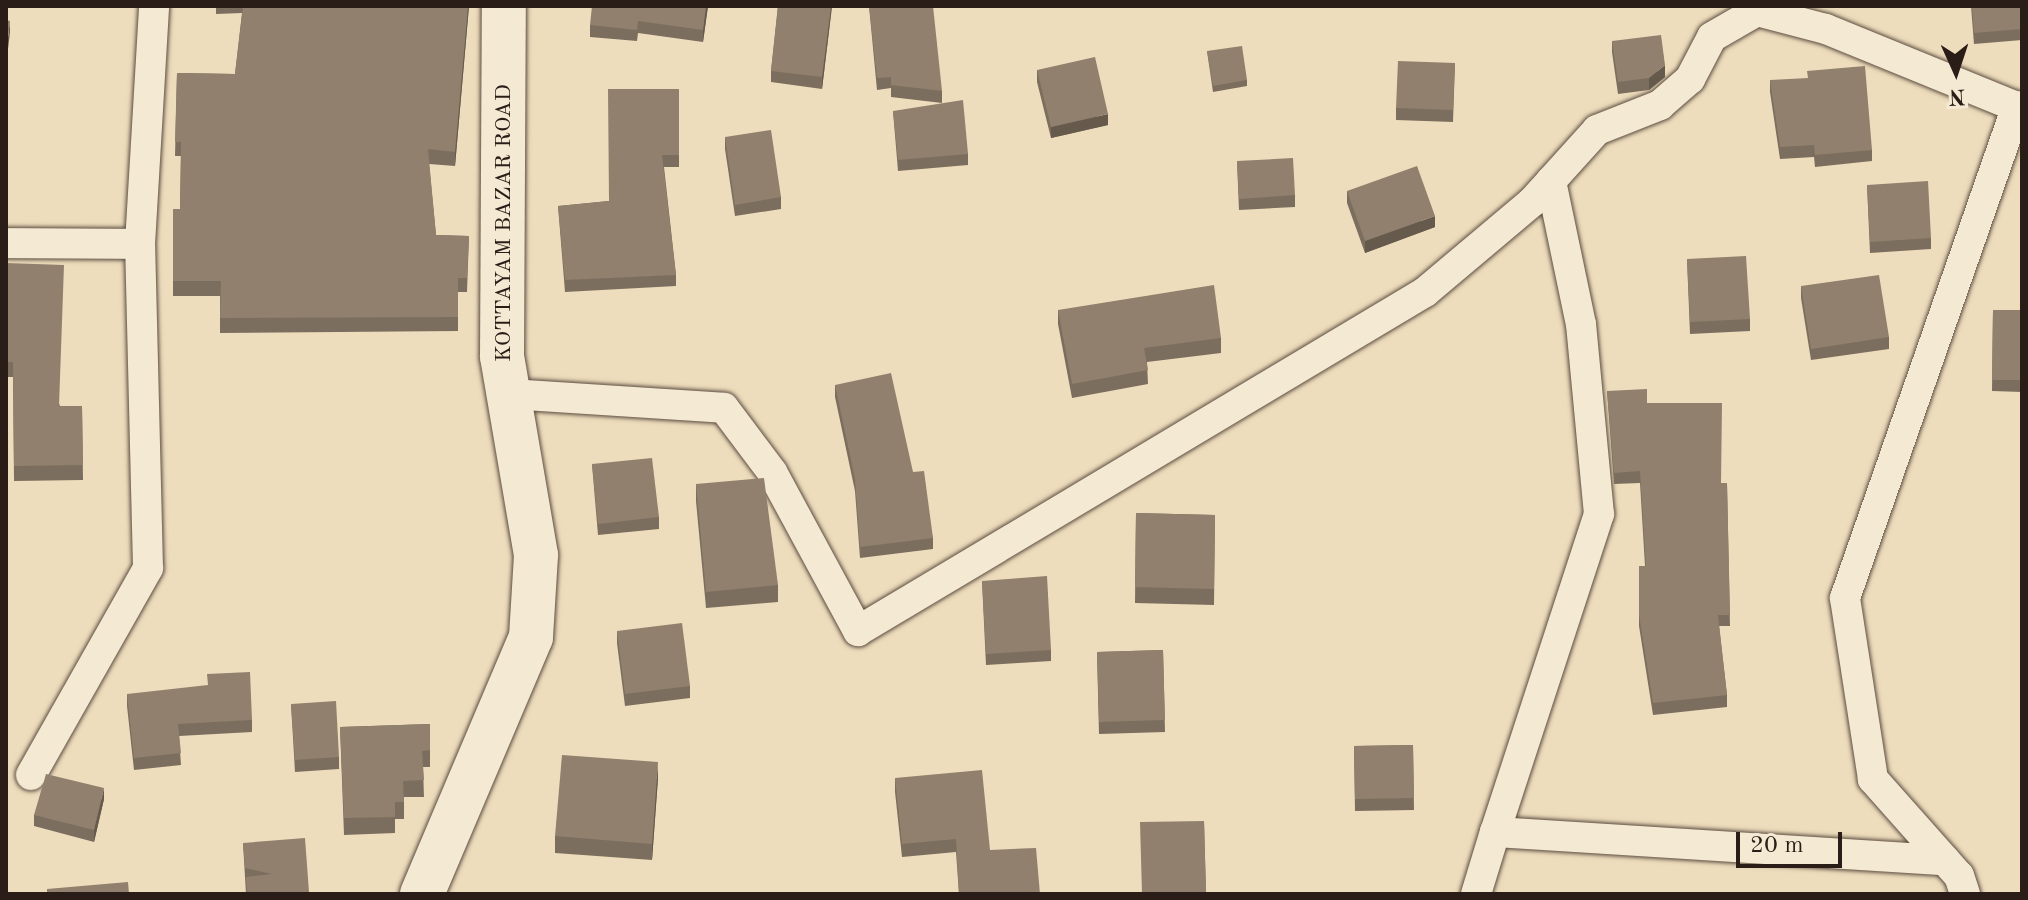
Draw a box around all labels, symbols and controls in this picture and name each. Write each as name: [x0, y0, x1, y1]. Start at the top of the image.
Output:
north arrow: [1916, 32, 1996, 112]
street label: KOTTAYAM BAZAR ROAD: [492, 84, 518, 362]
text: N: [1948, 85, 1966, 107]
scale bar: [1740, 816, 1846, 866]
text: 20 m: [1750, 834, 1804, 858]

